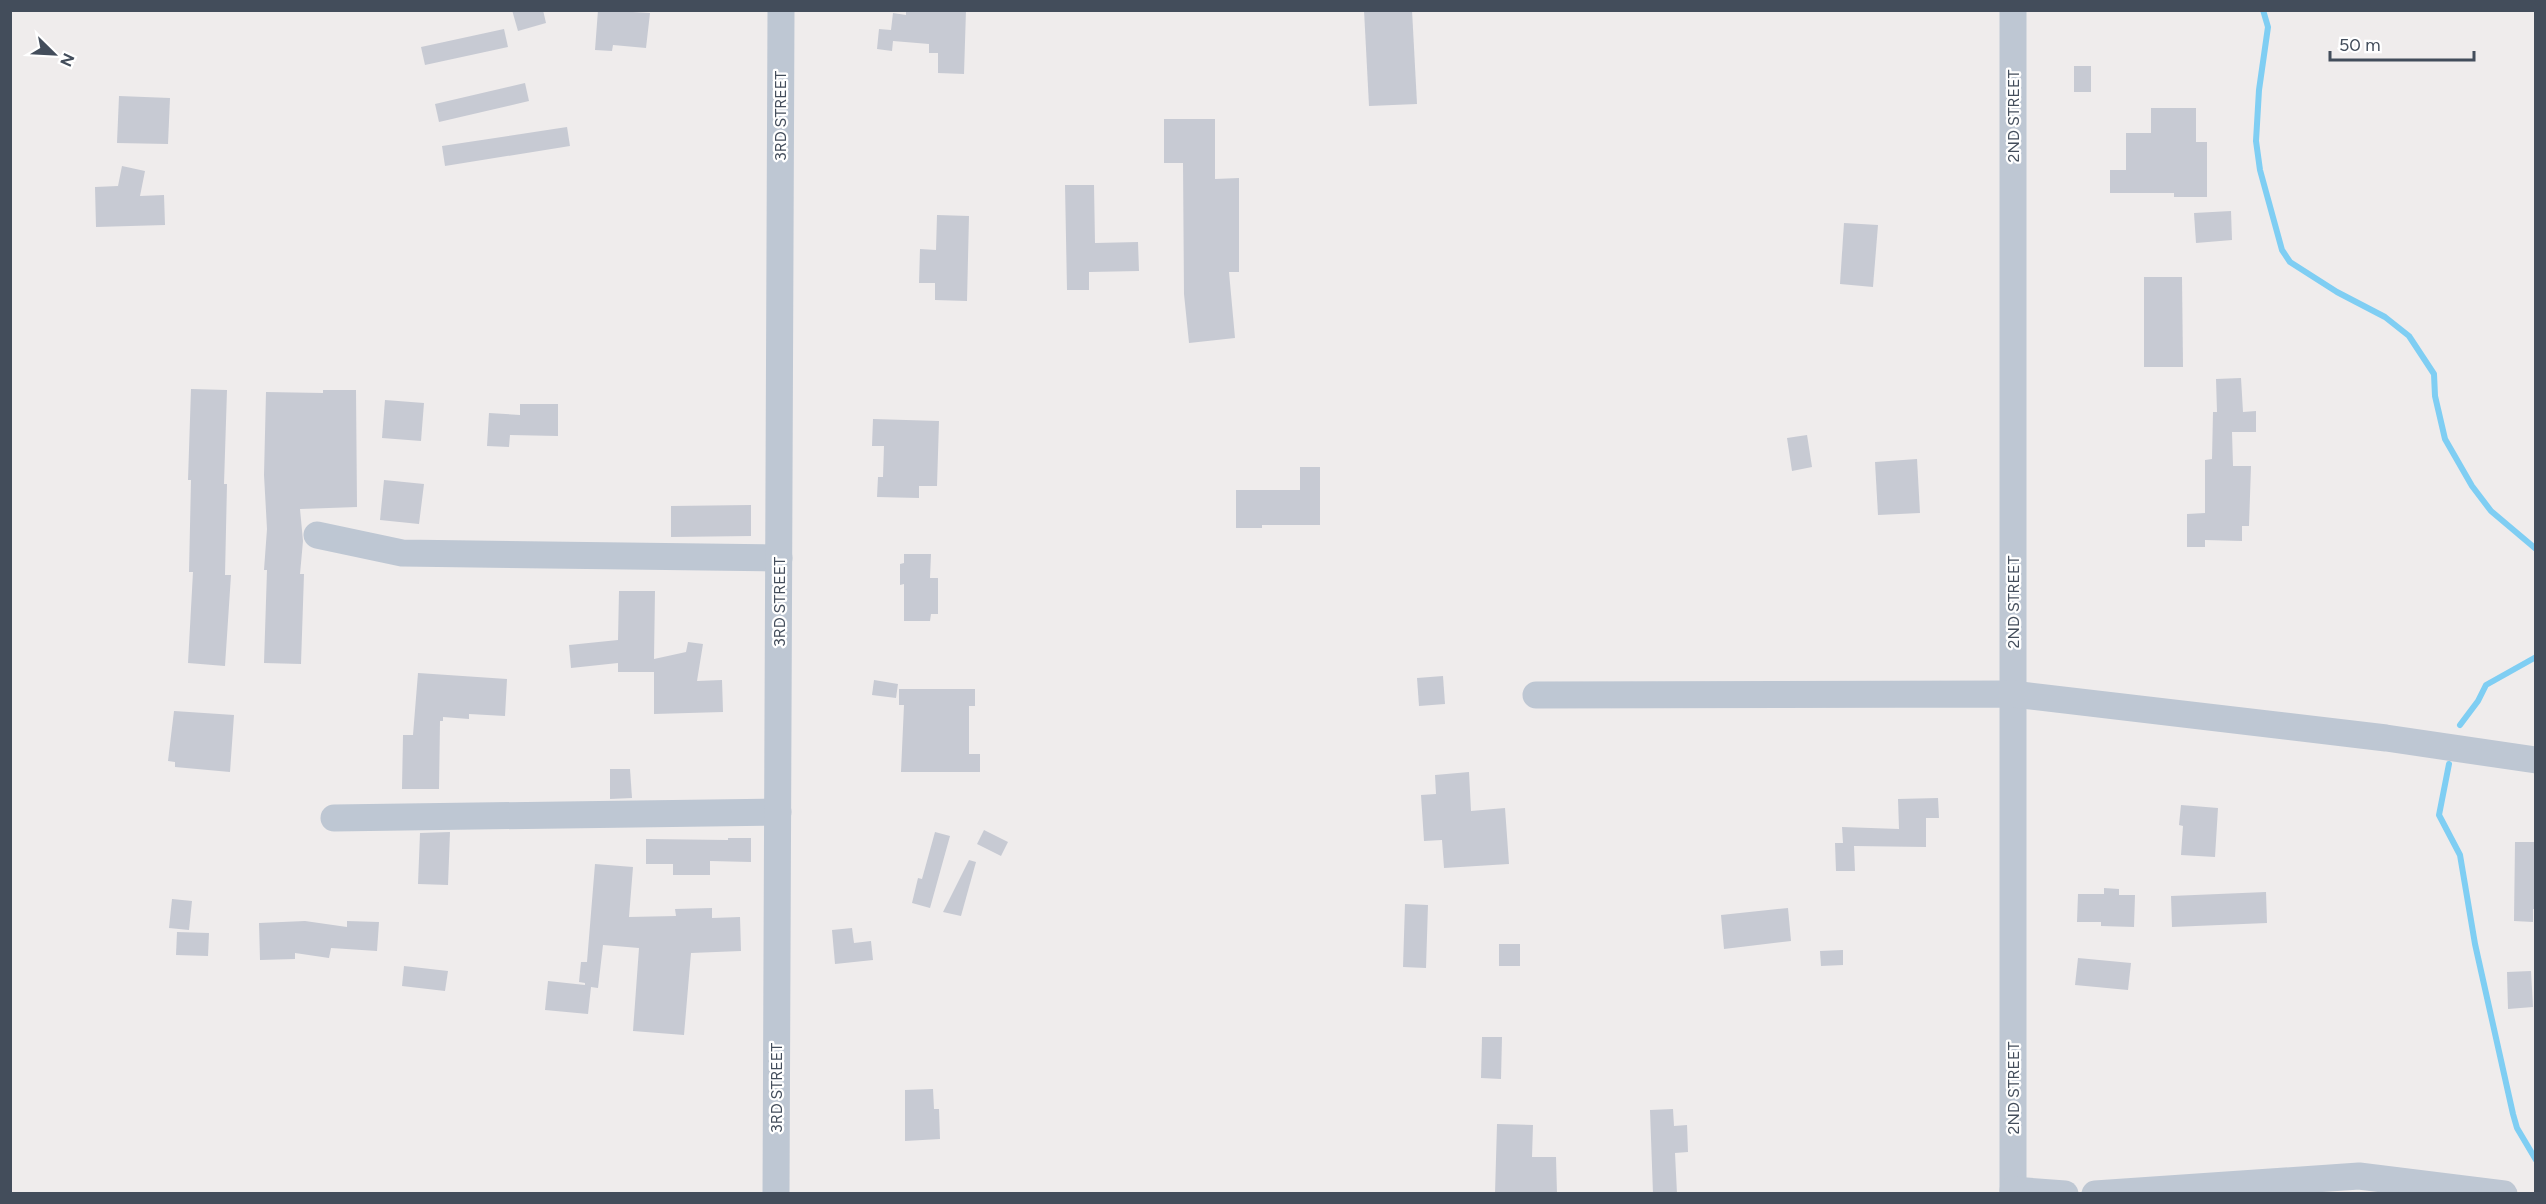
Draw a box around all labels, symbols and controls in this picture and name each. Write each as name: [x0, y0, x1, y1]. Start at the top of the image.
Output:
north arrow: [24, 24, 84, 84]
scale bar: [2330, 24, 2474, 62]
text: 50 m: [2339, 34, 2381, 56]
text: N: [56, 50, 78, 69]
street label: 2ND STREET: [2004, 69, 2023, 162]
street label: 3RD STREET: [771, 71, 790, 161]
street label: 2ND STREET: [2004, 555, 2023, 648]
street label: 3RD STREET: [770, 557, 789, 647]
street label: 2ND STREET: [2004, 1041, 2023, 1134]
street label: 3RD STREET: [767, 1043, 786, 1133]

